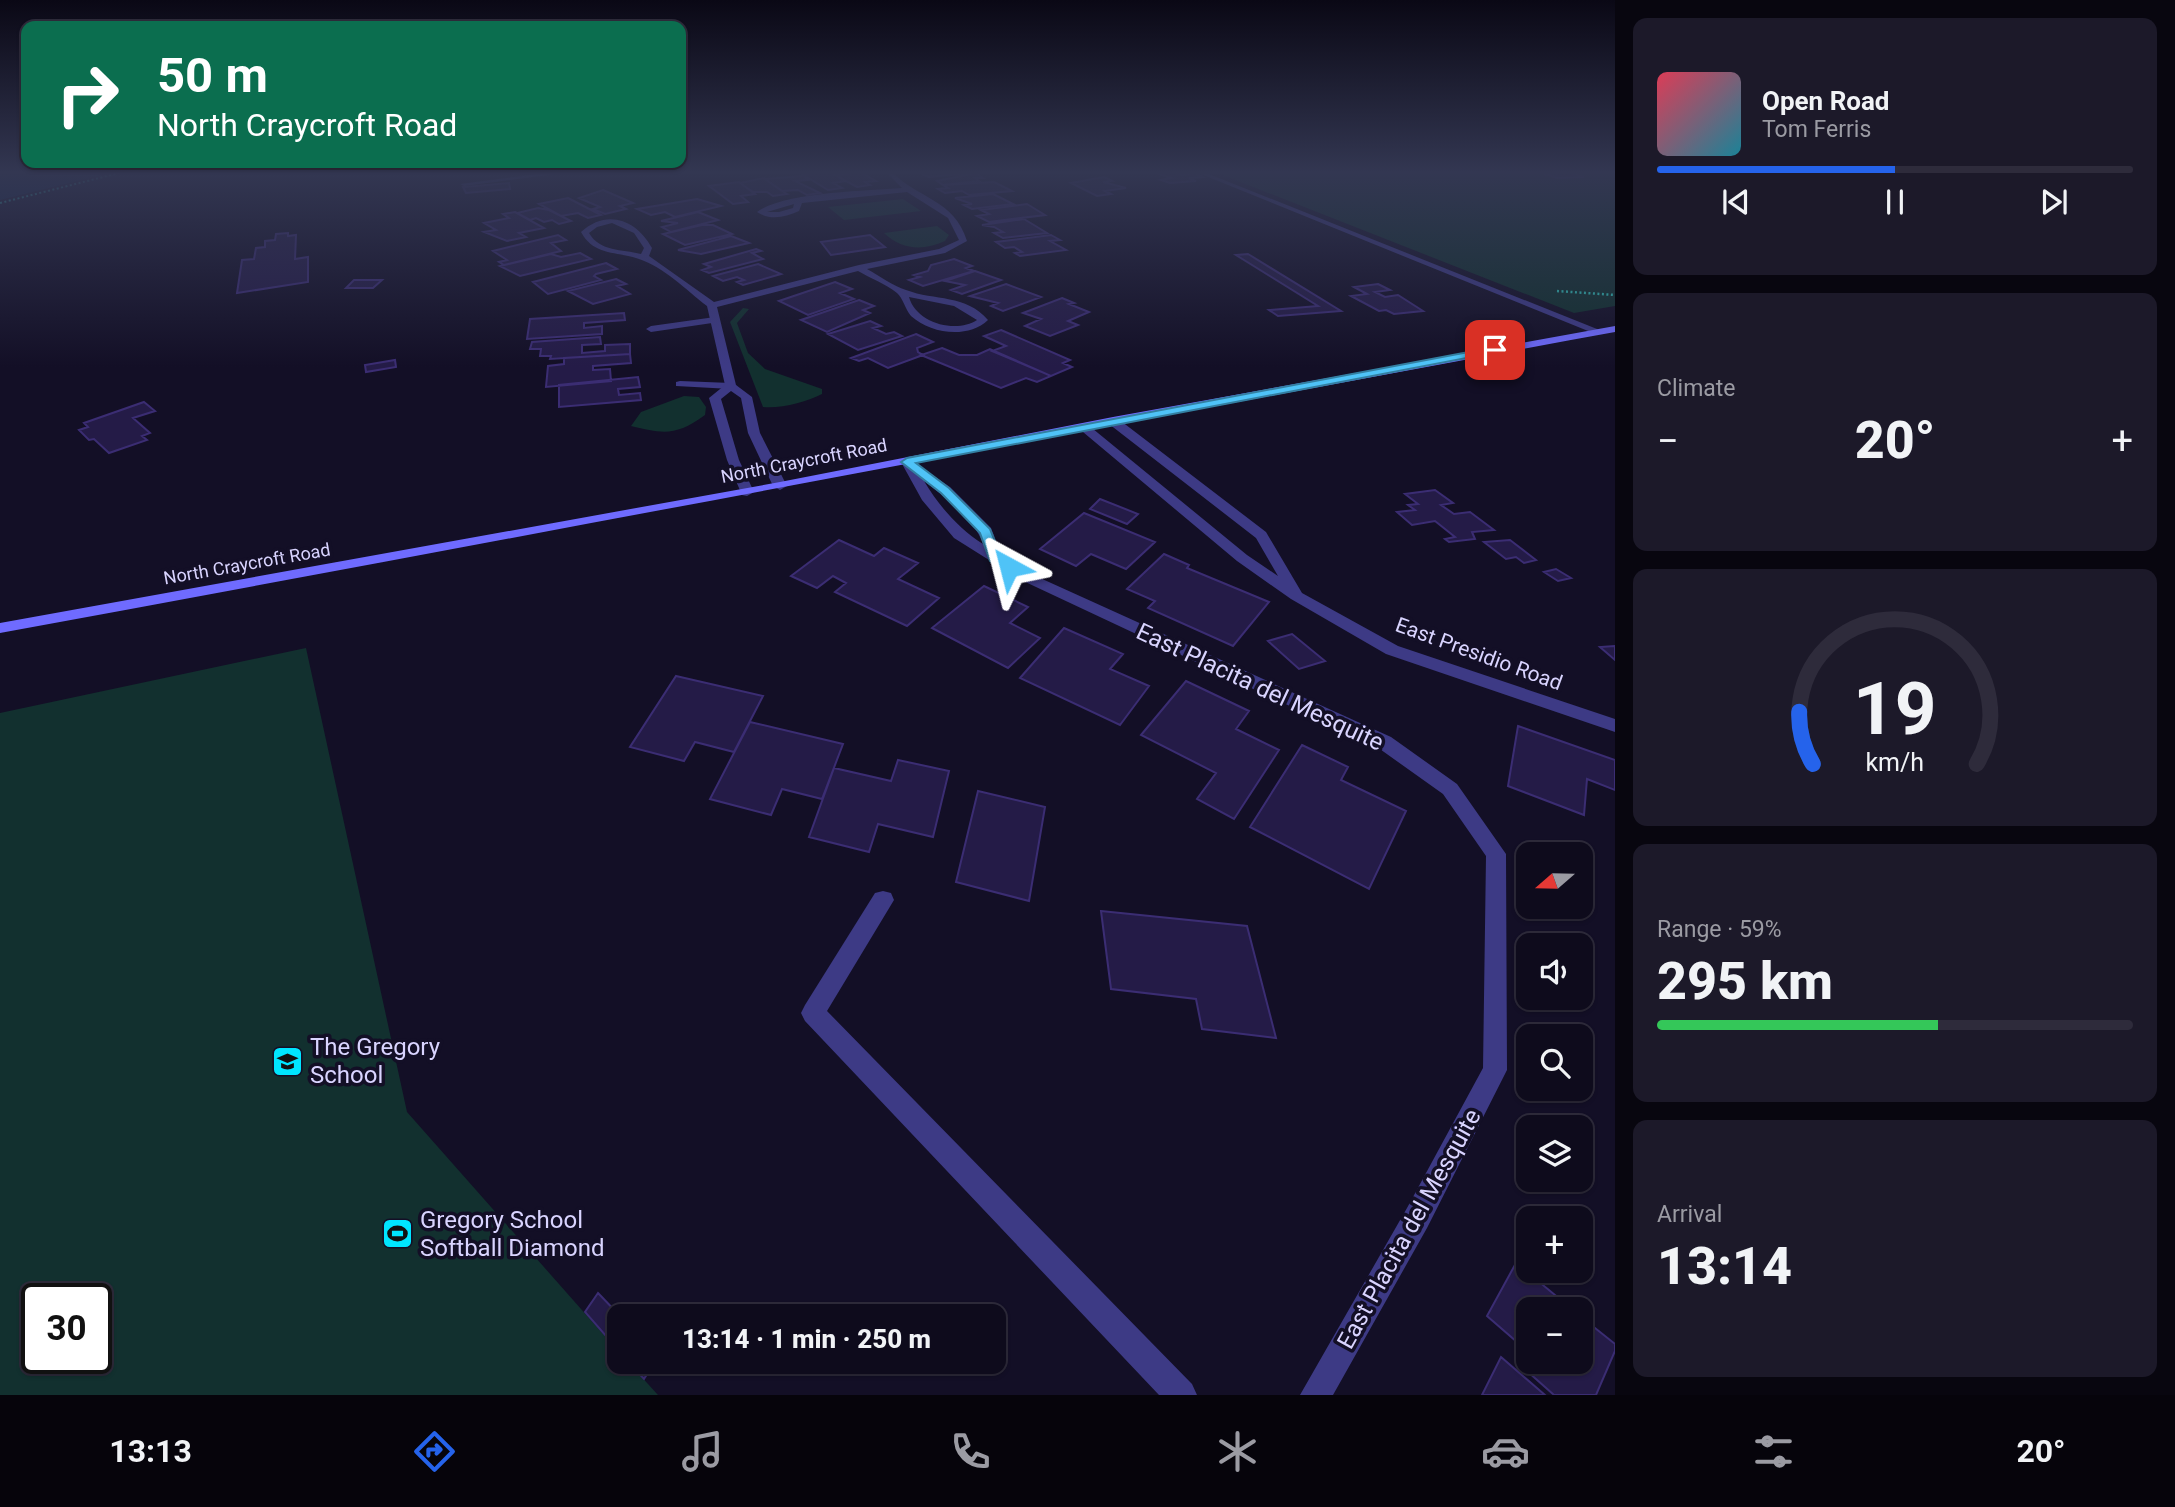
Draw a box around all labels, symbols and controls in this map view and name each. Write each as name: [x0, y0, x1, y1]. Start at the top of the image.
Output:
text: 50 m: [157, 47, 268, 104]
icon: right: [42, 49, 133, 140]
text: Open Road: [1762, 86, 1890, 116]
text: North Craycroft Road: [157, 106, 457, 144]
text: Tom Ferris: [1762, 116, 1871, 143]
icon: previous: [1717, 183, 1755, 221]
icon: pause: [1876, 183, 1914, 221]
icon: next: [2035, 183, 2073, 221]
pin: [1465, 320, 1525, 380]
icon: arrive: [1476, 331, 1514, 369]
text: Climate: [1657, 375, 1736, 402]
text: 20°: [1855, 410, 1935, 471]
text: −: [1657, 419, 1679, 463]
text: +: [2111, 419, 2133, 463]
street label: North Craycroft Road: [719, 434, 889, 487]
position arrow: [972, 530, 1046, 604]
street label: North Craycroft Road: [162, 538, 332, 589]
street label: East Presidio Road: [1392, 613, 1566, 695]
street label: East Placita del Mesquite: [1132, 617, 1388, 757]
text: 19: [1853, 666, 1937, 752]
text: km/h: [1866, 747, 1924, 776]
north arrow: [1516, 842, 1592, 919]
map controls: [1516, 842, 1593, 1374]
text: Range · 59%: [1657, 916, 1782, 943]
button: sound: [1516, 933, 1593, 1010]
text: 295 km: [1657, 951, 1833, 1012]
button: search: [1516, 1024, 1593, 1101]
place label: The Gregory School: [310, 1033, 441, 1089]
school or university icon: The Gregory School: [270, 1044, 304, 1078]
street label: East Placita del Mesquite: [1331, 1104, 1487, 1354]
button: layers: [1516, 1115, 1593, 1192]
text: Arrival: [1657, 1201, 1722, 1228]
place label: Gregory School Softball Diamond: [420, 1206, 604, 1262]
button: +: [1516, 1206, 1593, 1283]
sports icon: Gregory School Softball Diamond: [380, 1217, 414, 1251]
text: 13:14: [1657, 1236, 1792, 1297]
speed limit sign: 30: [21, 1283, 112, 1374]
button: −: [1516, 1297, 1593, 1374]
text: 13:14 · 1 min · 250 m: [682, 1324, 931, 1354]
icon: directions: [410, 1427, 459, 1476]
icon: music: [678, 1427, 727, 1476]
icon: phone: [946, 1427, 995, 1476]
icon: climate: [1213, 1427, 1262, 1476]
icon: car: [1481, 1427, 1530, 1476]
icon: filters: [1749, 1427, 1798, 1476]
text: 13:13: [109, 1432, 192, 1470]
text: 20°: [2016, 1432, 2066, 1470]

